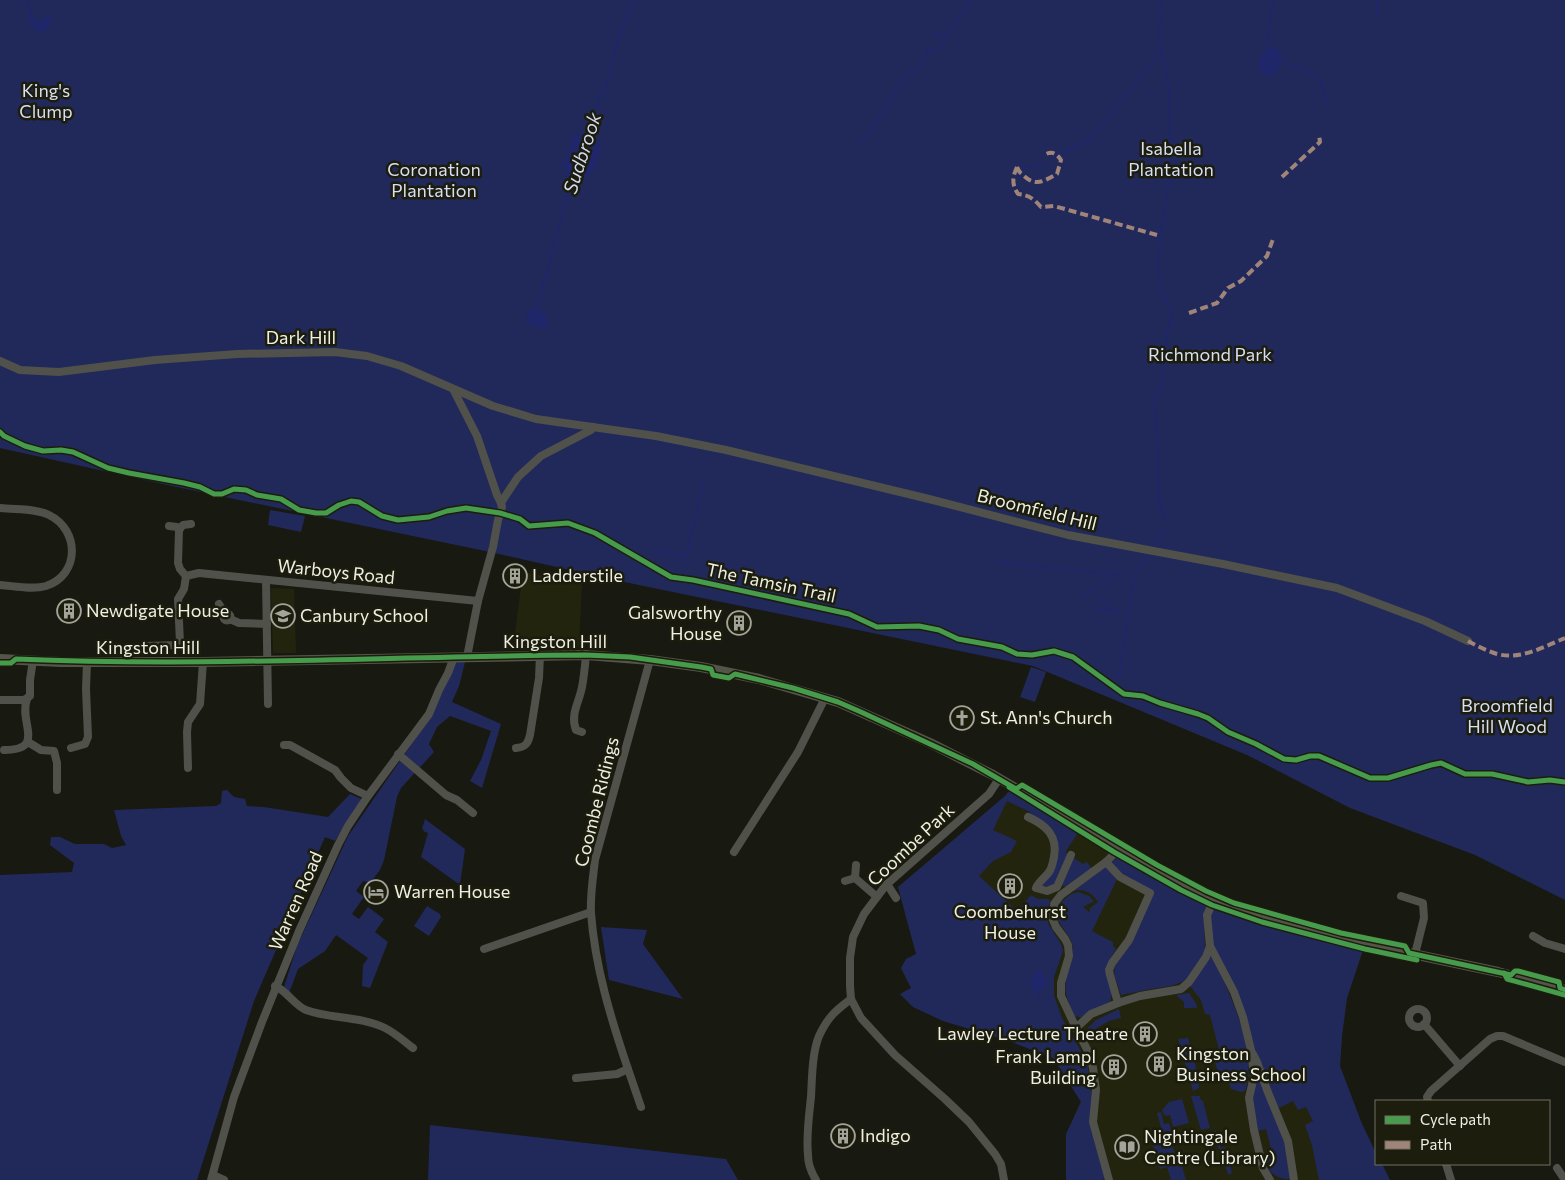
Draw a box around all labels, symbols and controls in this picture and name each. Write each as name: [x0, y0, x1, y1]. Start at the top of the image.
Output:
park label: King's Clump: [19, 79, 73, 122]
water label: Sudbrook: [558, 109, 606, 196]
park label: Isabella Plantation: [1128, 137, 1214, 180]
park label: Coronation Plantation: [387, 158, 481, 201]
street label: Dark Hill: [266, 326, 336, 348]
park label: Richmond Park: [1148, 343, 1272, 365]
street label: Broomfield Hill: [975, 484, 1099, 535]
street label: Warboys Road: [276, 554, 396, 588]
street label: The Tamsin Trail: [704, 558, 838, 607]
building icon: Ladderstile: [502, 563, 528, 589]
place label: Ladderstile: [532, 564, 623, 586]
building icon: Newdigate House: [56, 598, 82, 624]
place label: Newdigate House: [86, 599, 229, 621]
place label: Galsworthy House: [628, 601, 722, 644]
school or university icon: Canbury School: [270, 603, 296, 629]
place label: Canbury School: [300, 604, 429, 626]
building icon: Galsworthy House: [726, 610, 752, 636]
street label: Kingston Hill: [503, 630, 607, 652]
street label: Kingston Hill: [96, 636, 200, 658]
park label: Broomfield Hill Wood: [1461, 694, 1553, 737]
church icon: St. Ann's Church: [949, 705, 975, 731]
place label: St. Ann's Church: [980, 706, 1113, 728]
street label: Coombe Ridings: [569, 735, 623, 869]
street label: Coombe Park: [862, 798, 959, 890]
street label: Warren Road: [263, 848, 327, 954]
building icon: Coombehurst House: [997, 873, 1023, 899]
hotel icon: Warren House: [363, 879, 389, 905]
place label: Warren House: [394, 880, 510, 902]
place label: Coombehurst House: [954, 900, 1066, 943]
building icon: Lawley Lecture Theatre: [1132, 1021, 1158, 1047]
place label: Lawley Lecture Theatre: [937, 1022, 1128, 1044]
place label: Kingston Business School: [1176, 1042, 1306, 1085]
place label: Frank Lampl Building: [995, 1045, 1096, 1088]
building icon: Kingston Business School: [1146, 1051, 1172, 1077]
building icon: Frank Lampl Building: [1101, 1054, 1127, 1080]
legend: [1375, 1100, 1550, 1165]
text: Cycle path: [1420, 1110, 1491, 1128]
building icon: Indigo: [830, 1123, 856, 1149]
place label: Indigo: [860, 1124, 911, 1146]
place label: Nightingale Centre (Library): [1144, 1125, 1275, 1168]
library icon: Nightingale Centre (Library): [1114, 1134, 1140, 1160]
text: Path: [1420, 1135, 1452, 1153]

